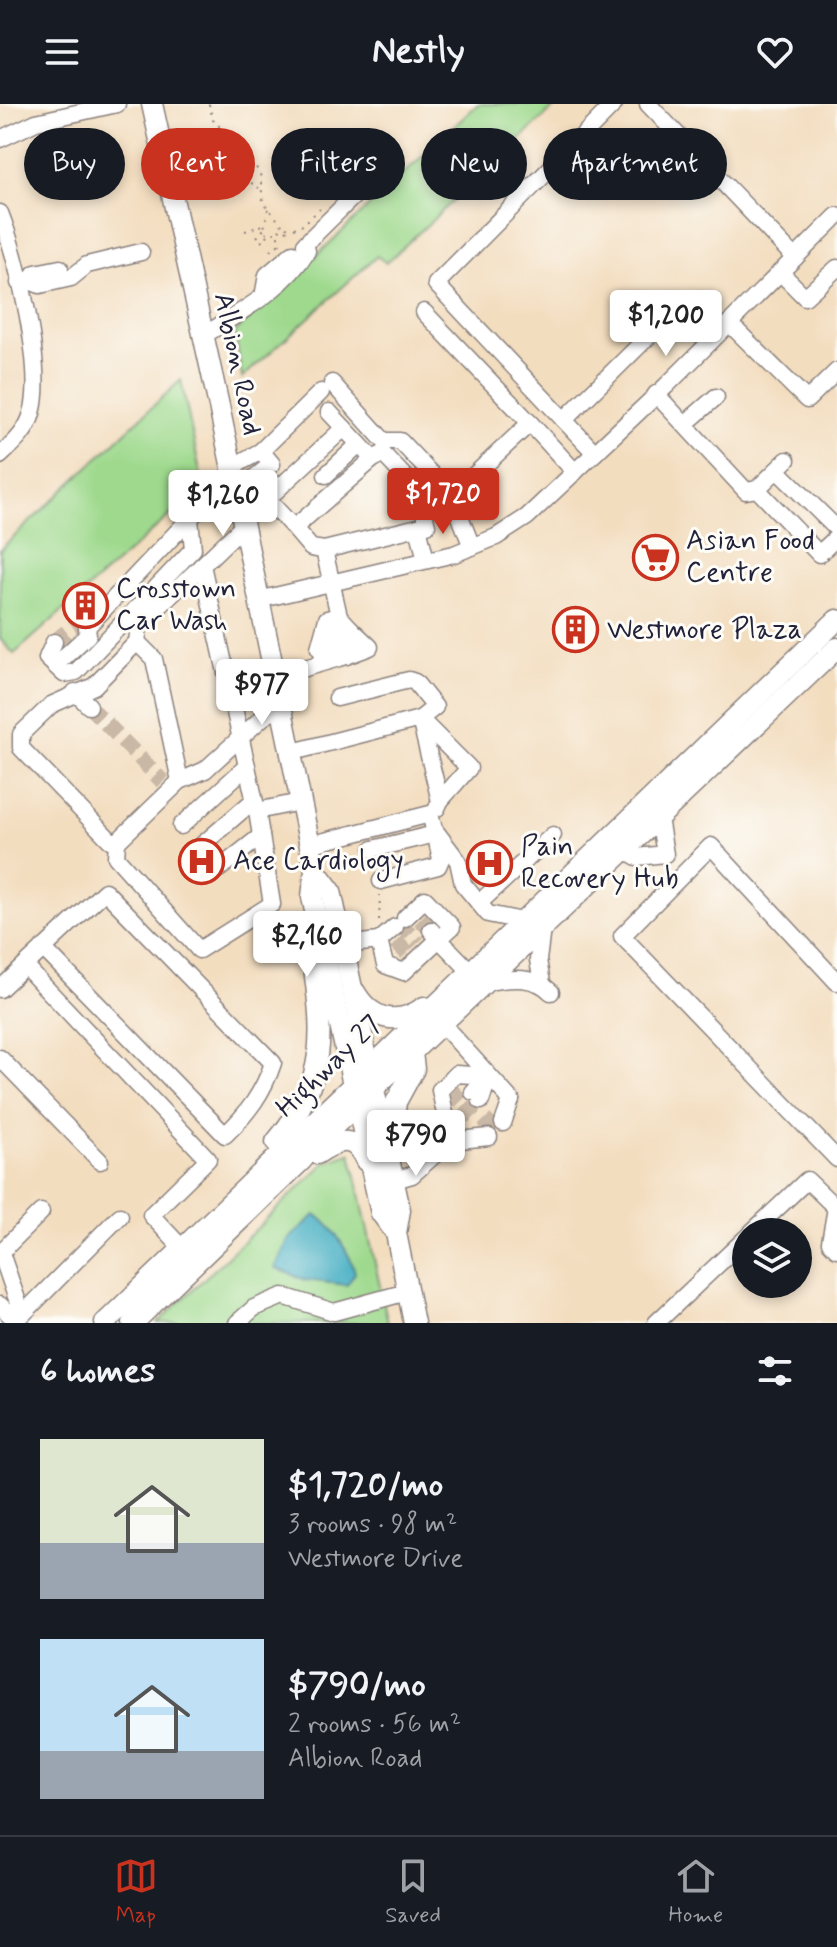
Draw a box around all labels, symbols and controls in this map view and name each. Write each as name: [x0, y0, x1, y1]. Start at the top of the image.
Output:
text: Nestly: [372, 29, 465, 76]
icon: menu: [40, 30, 84, 74]
icon: heart: [753, 30, 797, 74]
chip: Buy: [24, 128, 125, 200]
chip: Rent: [141, 128, 255, 200]
chip: Filters: [271, 128, 405, 200]
chip: New: [421, 128, 527, 200]
chip: Apartment: [543, 128, 727, 200]
street label: Albion Road: [204, 289, 270, 439]
pin: $1,200: [601, 290, 731, 358]
text: $1,200: [628, 299, 704, 333]
pin: $1,720: [378, 468, 508, 536]
pin: $1,260: [158, 470, 288, 538]
text: $1,720: [405, 477, 481, 511]
text: $1,260: [186, 479, 260, 513]
place label: Asian Food Centre: [686, 523, 815, 592]
supermarket icon: Asian Food Centre: [631, 533, 679, 581]
place label: Crosstown Car Wash: [116, 571, 236, 640]
building icon: Crosstown Car Wash: [61, 581, 109, 629]
building icon: Westmore Plaza: [552, 606, 600, 654]
place label: Westmore Plaza: [607, 612, 802, 649]
pin: $977: [215, 659, 309, 727]
text: $977: [234, 668, 290, 702]
place label: Pain Recovery Hub: [521, 829, 678, 898]
hospital icon: Ace Cardiology: [178, 837, 226, 885]
hospital icon: Pain Recovery Hub: [466, 839, 514, 887]
place label: Ace Cardiology: [233, 843, 404, 882]
pin: $2,160: [242, 911, 372, 979]
text: $2,160: [271, 920, 343, 954]
street label: Highway 27: [268, 1007, 392, 1129]
pin: $790: [369, 1110, 463, 1178]
text: $790: [385, 1119, 447, 1153]
map controls: [732, 1218, 812, 1298]
button: layers: [732, 1218, 812, 1298]
text: 6 homes: [40, 1349, 155, 1394]
icon: filters: [753, 1349, 797, 1393]
text: $1,720/mo: [288, 1463, 443, 1508]
icon: home: [104, 1471, 200, 1567]
text: 3 rooms · 98 m²: [288, 1508, 457, 1542]
text: Westmore Drive: [288, 1542, 463, 1576]
text: $790/mo: [288, 1663, 426, 1708]
icon: home: [104, 1671, 200, 1767]
text: 2 rooms · 56 m²: [288, 1708, 461, 1742]
text: Albion Road: [288, 1742, 422, 1776]
tab: Map: [114, 1854, 158, 1930]
tab: Saved: [385, 1854, 441, 1930]
tab: Home: [669, 1854, 723, 1930]

